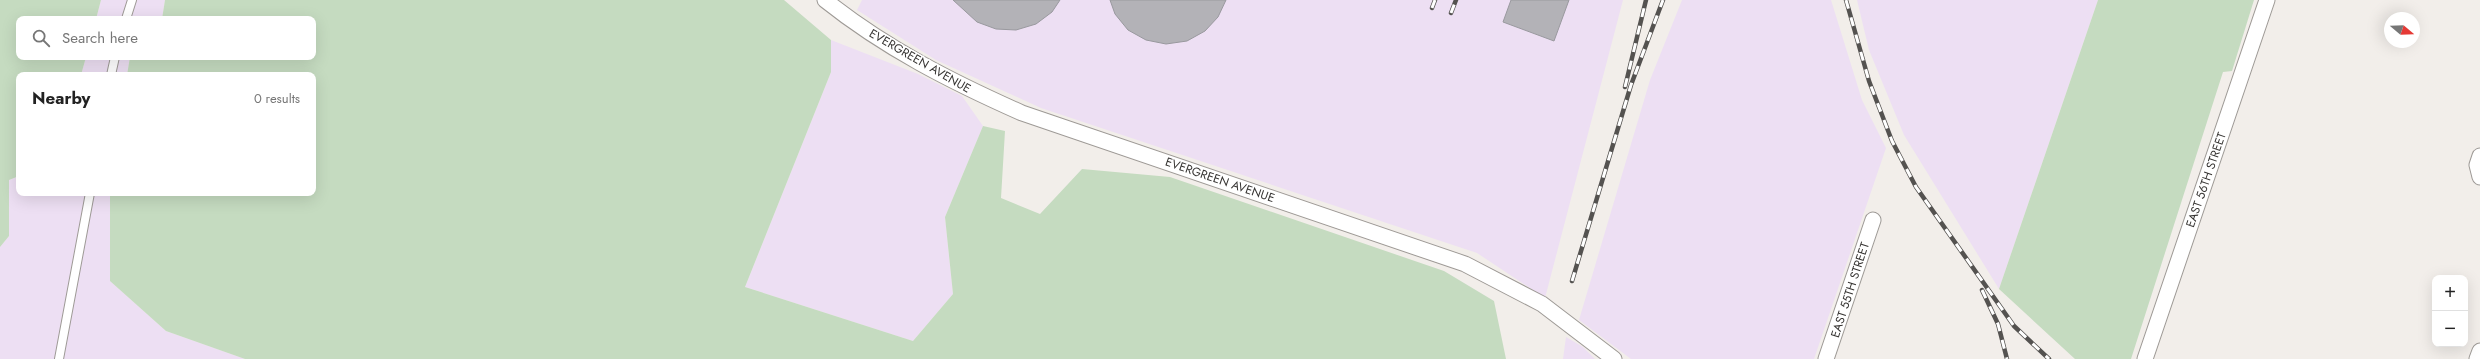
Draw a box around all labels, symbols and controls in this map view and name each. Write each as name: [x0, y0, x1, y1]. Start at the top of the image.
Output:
north arrow: [2384, 12, 2420, 48]
search box: [16, 16, 316, 60]
street label: EVERGREEN AVENUE: [866, 25, 974, 97]
icon: search: [30, 27, 52, 49]
text: Search here: [62, 27, 138, 49]
text: Nearby: [32, 86, 90, 110]
text: 0 results: [254, 89, 300, 108]
street label: EAST 56TH STREET: [2181, 130, 2231, 230]
street label: EVERGREEN AVENUE: [1163, 153, 1277, 207]
street label: EAST 55TH STREET: [1826, 240, 1874, 340]
map controls: [2432, 275, 2468, 347]
button: +: [2432, 275, 2468, 311]
button: −: [2432, 311, 2468, 347]

